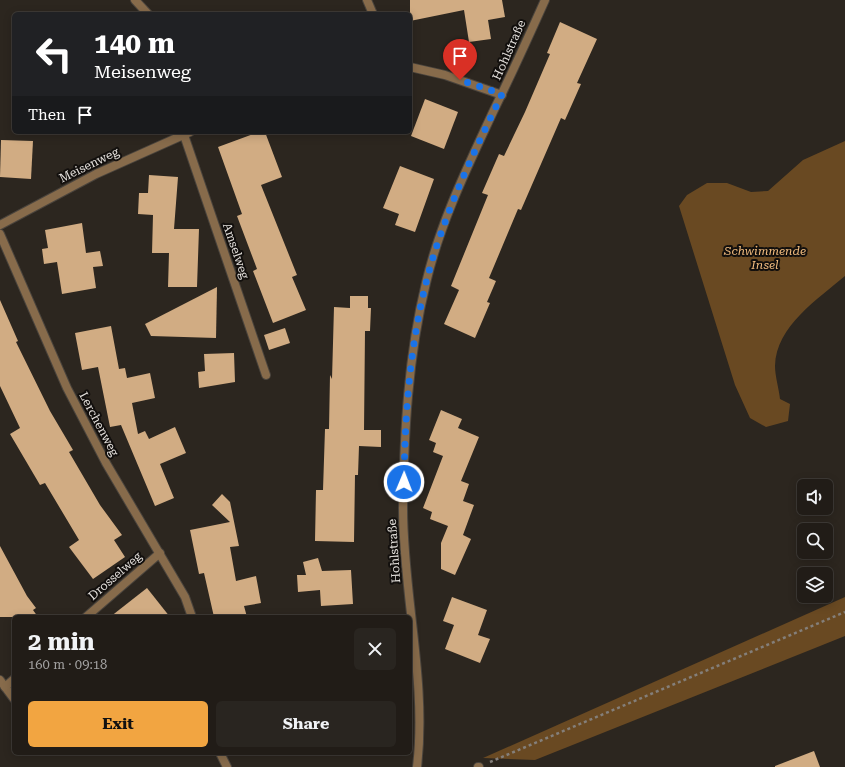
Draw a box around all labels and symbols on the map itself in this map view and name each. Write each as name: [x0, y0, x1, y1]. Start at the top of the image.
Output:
street label: Hohlstraße: [490, 18, 529, 82]
pin: [443, 39, 477, 80]
street label: Meisenweg: [57, 144, 121, 185]
street label: Amselweg: [220, 221, 252, 281]
park label: Schwimmende Insel: [723, 244, 806, 272]
street label: Lerchenweg: [76, 390, 122, 459]
position arrow: [383, 461, 425, 503]
street label: Hohlstraße: [385, 518, 403, 583]
street label: Drosselweg: [86, 549, 145, 603]

